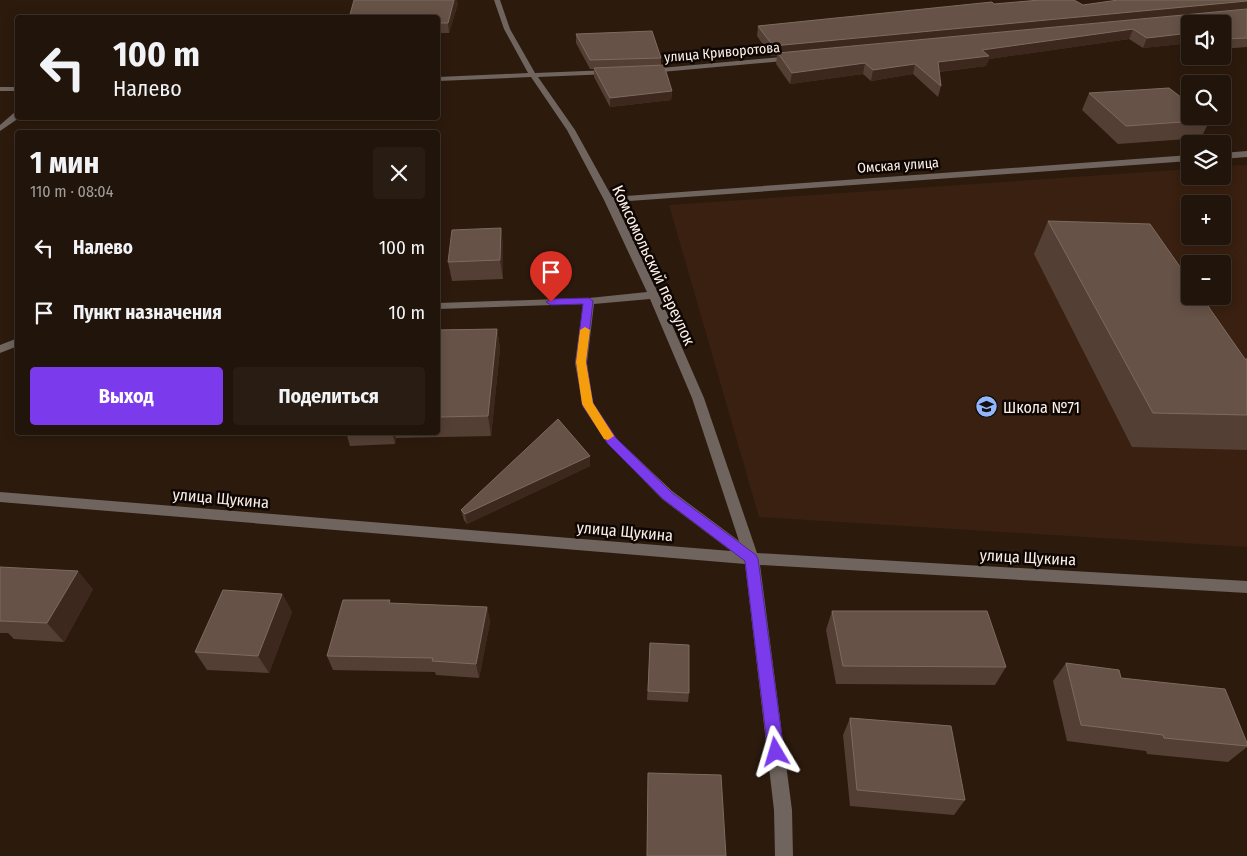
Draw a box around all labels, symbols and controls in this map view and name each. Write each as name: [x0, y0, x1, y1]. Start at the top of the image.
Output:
map controls: [1181, 15, 1231, 305]
button: sound: [1181, 15, 1231, 65]
text: 100 m: [113, 33, 200, 75]
icon: left: [30, 35, 95, 100]
street label: улица Криворотова: [663, 39, 781, 66]
text: Налево: [113, 75, 182, 102]
button: search: [1181, 75, 1231, 125]
button: layers: [1181, 135, 1231, 185]
text: 1 мин: [30, 145, 99, 181]
button: close: [373, 147, 425, 199]
street label: Омская улица: [857, 154, 940, 177]
text: 110 m · 08:04: [30, 182, 113, 201]
street label: Комсомольский переулок: [608, 182, 699, 349]
button: +: [1181, 195, 1231, 245]
icon: left: [30, 234, 58, 262]
text: Налево: [73, 236, 133, 259]
text: 100 m: [379, 236, 425, 259]
pin: [530, 251, 572, 302]
button: −: [1181, 255, 1231, 305]
icon: arrive: [537, 258, 565, 286]
icon: arrive: [30, 299, 58, 327]
text: Пункт назначения: [73, 301, 222, 324]
text: 10 m: [389, 301, 425, 324]
button: Выход: [30, 367, 223, 425]
button: Поделиться: [233, 367, 425, 425]
school or university icon: Школа №71: [975, 395, 999, 419]
place label: Школа №71: [1003, 398, 1080, 417]
street label: улица Щукина: [172, 485, 270, 512]
street label: улица Щукина: [576, 518, 674, 545]
street label: улица Щукина: [979, 545, 1077, 570]
position arrow: [749, 725, 801, 777]

